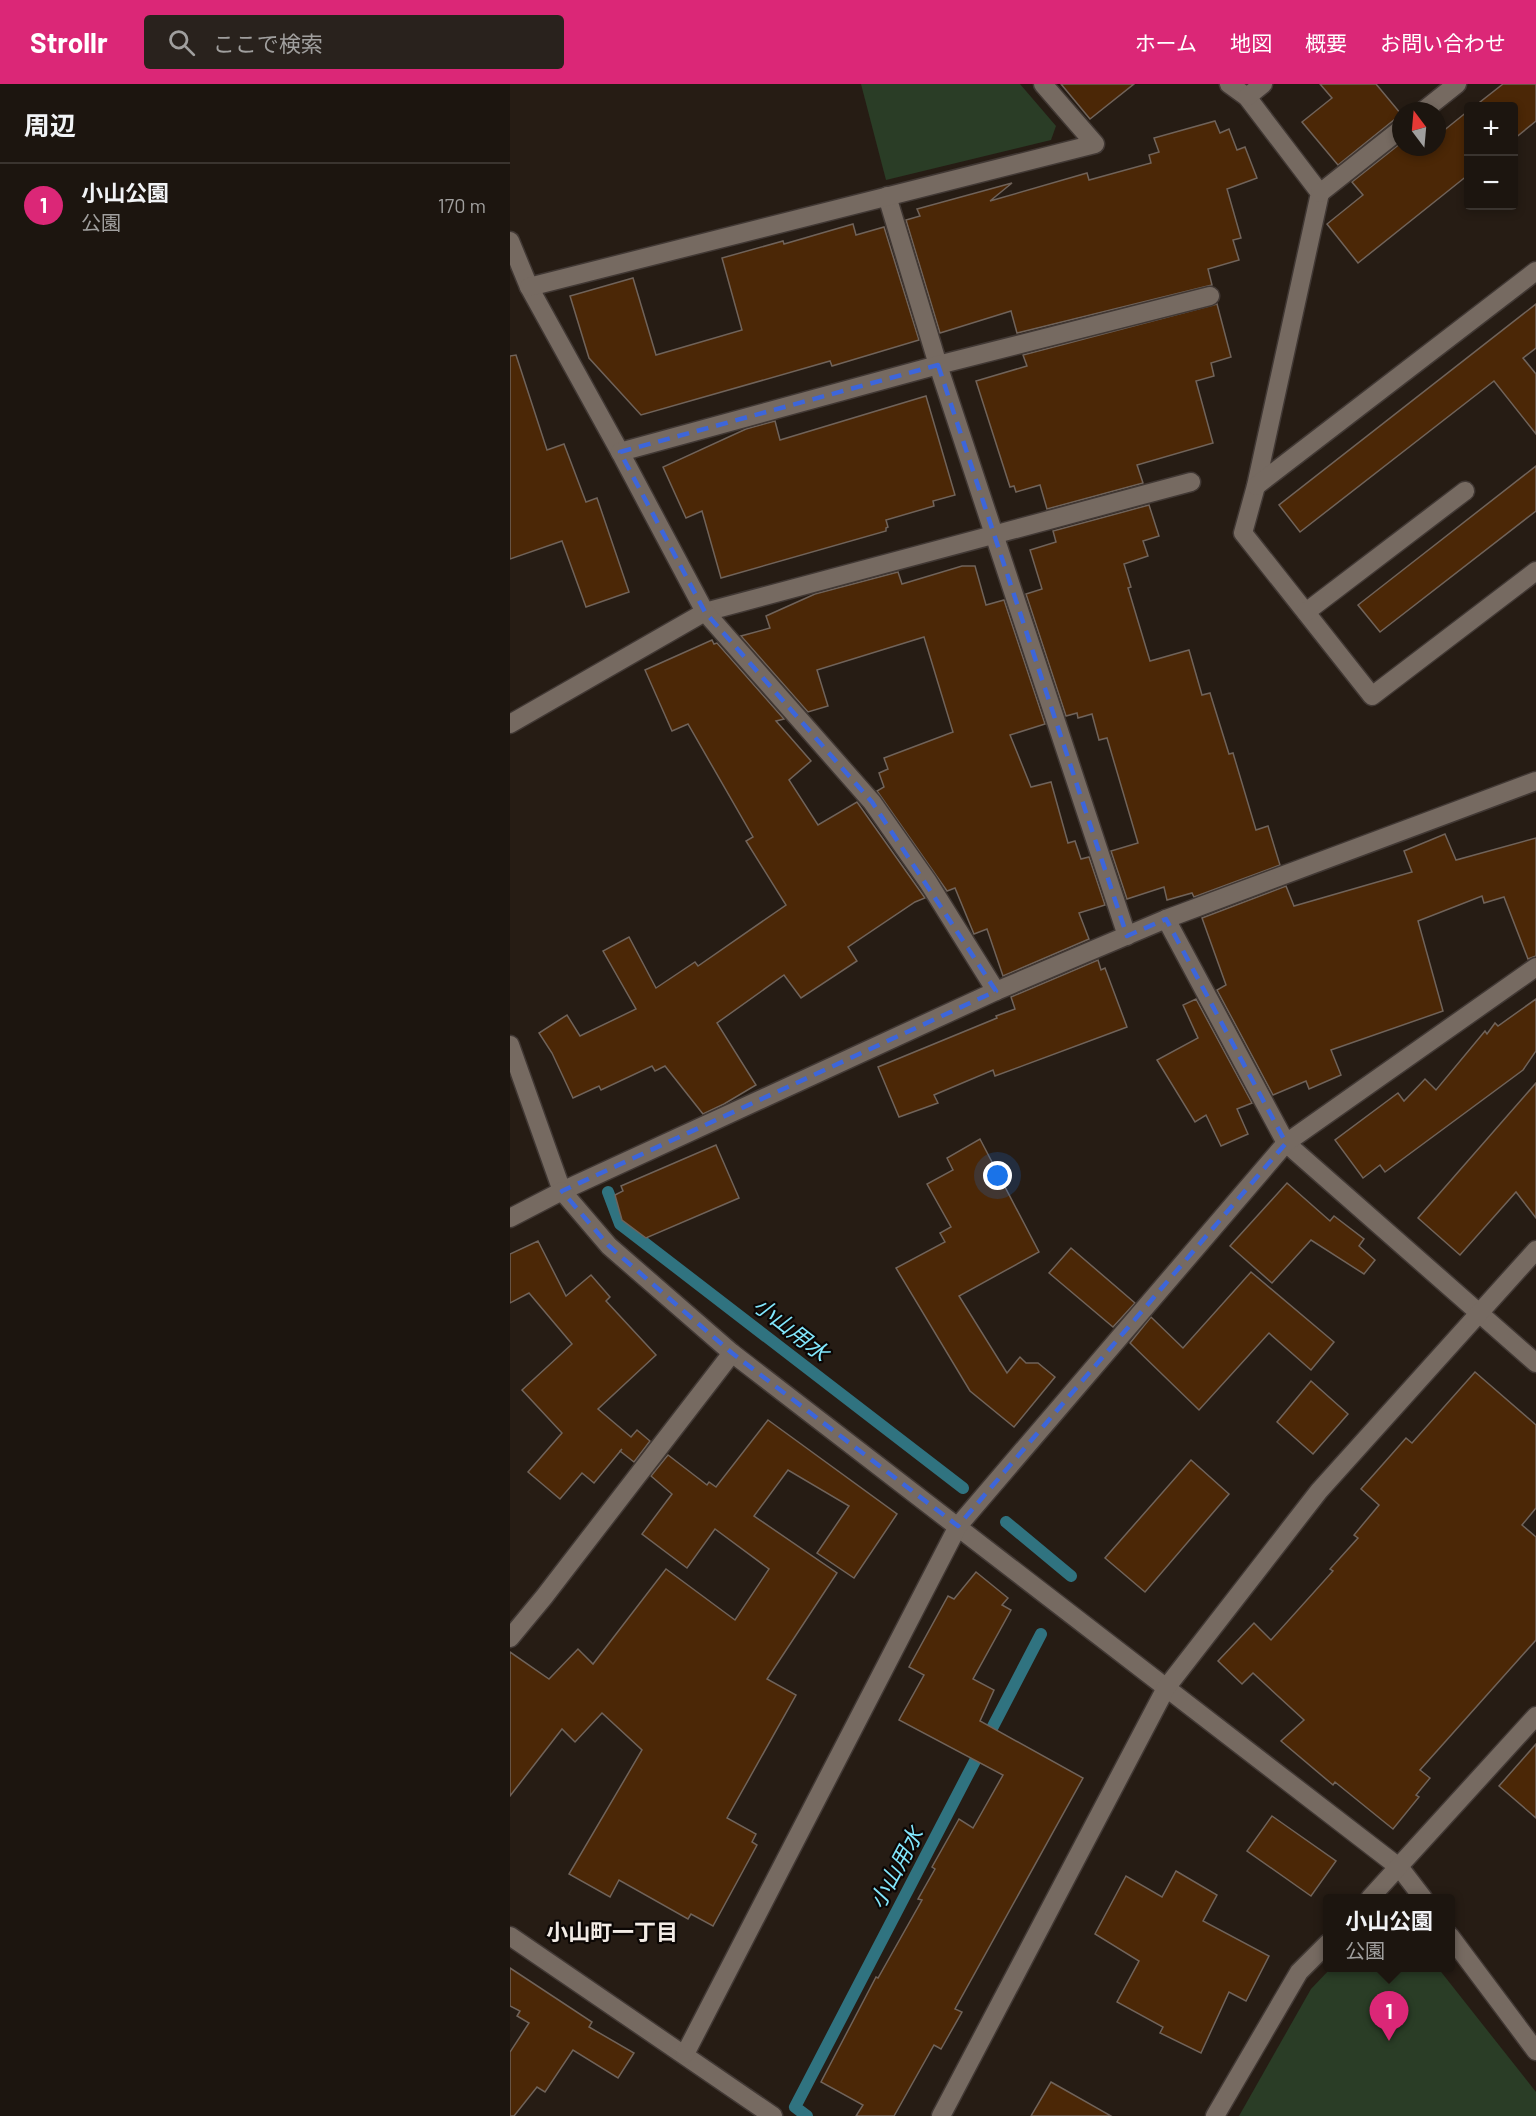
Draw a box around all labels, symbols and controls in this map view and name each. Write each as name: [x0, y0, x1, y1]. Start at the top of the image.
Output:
search box: [144, 15, 564, 69]
text: Strollr: [30, 25, 108, 59]
icon: search: [165, 26, 198, 59]
text: ここで検索: [213, 30, 323, 56]
text: ホーム: [1135, 30, 1197, 55]
text: 地図: [1230, 30, 1272, 55]
text: 概要: [1305, 30, 1347, 55]
text: お問い合わせ: [1380, 30, 1506, 55]
north arrow: [1392, 102, 1446, 156]
map controls: [1464, 102, 1518, 210]
button: +: [1464, 102, 1518, 156]
text: 周辺: [24, 109, 76, 140]
button: −: [1464, 156, 1518, 210]
text: 小山公園: [81, 179, 169, 205]
text: 1: [40, 193, 47, 217]
text: 170 m: [438, 193, 486, 217]
text: 公園: [81, 210, 121, 234]
your location: [983, 1161, 1012, 1190]
water label: 小山用水: [749, 1291, 836, 1367]
water label: 小山用水: [863, 1821, 928, 1912]
popup: [1323, 1894, 1455, 1972]
text: 小山公園: [1345, 1907, 1433, 1933]
district label: 小山町一丁目: [546, 1918, 678, 1944]
text: 公園: [1345, 1938, 1385, 1962]
pin: 1: [1370, 1992, 1408, 2041]

